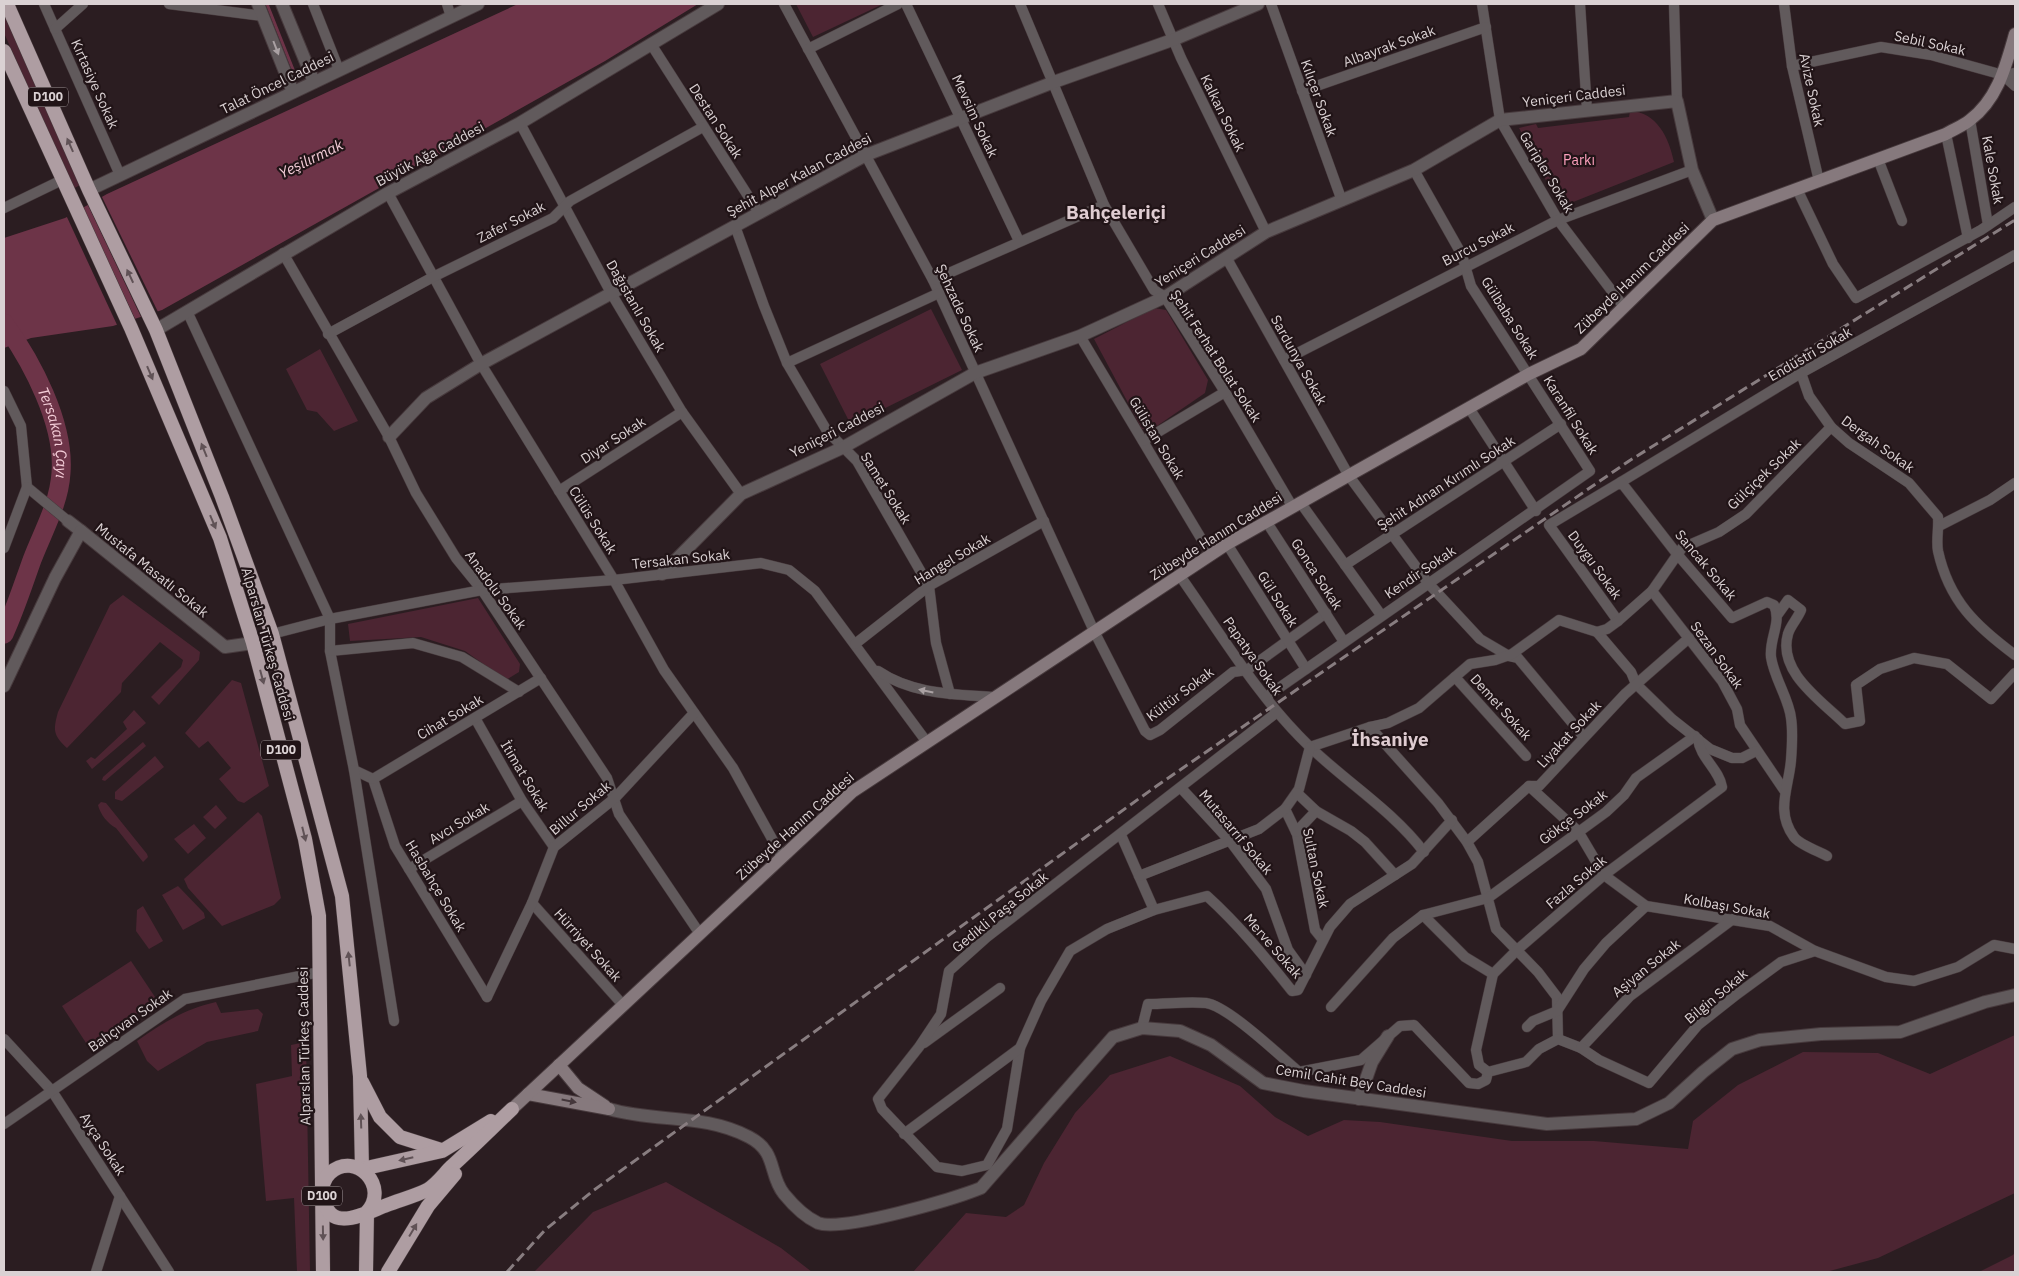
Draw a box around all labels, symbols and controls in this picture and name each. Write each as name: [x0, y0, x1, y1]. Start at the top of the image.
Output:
street label: Albayrak Sokak: [1341, 21, 1438, 71]
street label: Sebil Sokak: [1893, 27, 1968, 59]
street label: Kırtasiye Sokak: [67, 36, 123, 132]
one-way arrow: [272, 41, 280, 56]
street label: Talat Öncel Caddesi: [217, 48, 337, 118]
street label: Avize Sokak: [1795, 52, 1829, 129]
street label: Kılıçer Sokak: [1297, 57, 1341, 140]
street label: Mevsim Sokak: [948, 71, 1002, 161]
street label: Kalkan Sokak: [1196, 71, 1250, 155]
street label: Destan Sokak: [685, 80, 747, 162]
street label: Yeniçeri Caddesi: [1521, 81, 1627, 111]
road number: D100: [28, 88, 68, 106]
street label: Büyük Ağa Caddesi: [373, 118, 487, 190]
street label: Garipler Sokak: [1516, 128, 1579, 217]
street label: Şehit Alper Kalan Caddesi: [723, 129, 875, 221]
street label: Kale Sokak: [1978, 134, 2008, 206]
water label: Yeşilırmak: [276, 135, 346, 182]
one-way arrow: [65, 138, 73, 152]
park label: Parkı: [1563, 151, 1595, 169]
street label: Zafer Sokak: [474, 197, 549, 247]
district label: Bahçeleriçi: [1066, 200, 1166, 224]
street label: Burcu Sokak: [1439, 218, 1518, 270]
street label: Zübeyde Hanım Caddesi: [1571, 219, 1693, 337]
street label: Yeniçeri Caddesi: [1151, 221, 1249, 291]
street label: Dağıstanlı Sokak: [602, 257, 670, 356]
street label: Şehzade Sokak: [932, 261, 988, 355]
one-way arrow: [126, 269, 134, 283]
street label: Gülbaba Sokak: [1477, 273, 1543, 363]
street label: Şehit Ferhat Bolat Sokak: [1166, 286, 1266, 426]
street label: Sardunya Sokak: [1267, 312, 1331, 409]
street label: Endüstri Sokak: [1765, 322, 1856, 385]
one-way arrow: [146, 366, 154, 381]
street label: Karanfil Sokak: [1540, 372, 1603, 458]
water label: Tersakan Çayı: [34, 384, 71, 479]
street label: Gülistan Sokak: [1125, 393, 1189, 483]
street label: Yeniçeri Caddesi: [787, 398, 887, 462]
street label: Dergah Sokak: [1838, 411, 1919, 477]
street label: Diyar Sokak: [577, 412, 649, 468]
street label: Şehit Adnan Kırımlı Sokak: [1374, 431, 1519, 534]
street label: Gülçiçek Sokak: [1723, 434, 1805, 514]
one-way arrow: [200, 443, 207, 458]
street label: Samet Sokak: [857, 449, 916, 528]
street label: Cülüs Sokak: [565, 483, 621, 558]
street label: Zübeyde Hanım Caddesi: [1147, 488, 1285, 584]
one-way arrow: [210, 515, 218, 529]
street label: Mustafa Masatlı Sokak: [92, 519, 213, 622]
street label: Sancak Sokak: [1671, 526, 1741, 605]
street label: Duygu Sokak: [1564, 527, 1626, 603]
street label: Hangel Sokak: [911, 529, 994, 589]
street label: Gonca Sokak: [1287, 535, 1347, 614]
street label: Kendir Sokak: [1381, 541, 1460, 602]
street label: Tersakan Sokak: [631, 545, 731, 573]
street label: Anadolu Sokak: [461, 547, 531, 634]
street label: Alparslan Türkeş Caddesi: [237, 565, 299, 723]
street label: Gül Sokak: [1254, 568, 1303, 631]
street label: Papatya Sokak: [1219, 613, 1287, 699]
street label: Sezan Sokak: [1686, 618, 1748, 693]
street label: Kültür Sokak: [1143, 662, 1218, 725]
one-way arrow: [258, 670, 266, 685]
street label: Demet Sokak: [1466, 670, 1536, 744]
one-way arrow: [918, 686, 934, 694]
street label: Cihat Sokak: [414, 690, 487, 744]
street label: Liyakat Sokak: [1533, 696, 1605, 772]
district label: İhsaniye: [1351, 727, 1429, 751]
street label: İtimat Sokak: [497, 737, 554, 815]
road number: D100: [261, 740, 301, 760]
street label: Zübeyde Hanım Caddesi: [732, 768, 858, 884]
street label: Billur Sokak: [546, 777, 615, 839]
street label: Gökçe Sokak: [1535, 785, 1611, 849]
street label: Mutasarrıf Sokak: [1195, 786, 1277, 879]
street label: Avcı Sokak: [425, 798, 493, 848]
street label: Sultan Sokak: [1299, 826, 1333, 910]
one-way arrow: [300, 827, 308, 842]
street label: Hasbahçe Sokak: [402, 837, 471, 936]
street label: Fazla Sokak: [1542, 851, 1611, 913]
street label: Gedikli Paşa Sokak: [948, 867, 1052, 956]
street label: Kolbaşı Sokak: [1682, 890, 1772, 923]
street label: Hürriyet Sokak: [550, 905, 626, 986]
street label: Merve Sokak: [1240, 910, 1307, 983]
street label: Aşiyan Sokak: [1608, 935, 1684, 1001]
one-way arrow: [345, 950, 353, 966]
street label: Bilgin Sokak: [1681, 964, 1752, 1028]
street label: Alparslan Türkeş Caddesi: [294, 967, 314, 1125]
street label: Bahçıvan Sokak: [84, 984, 176, 1056]
street label: Cemil Cahit Bey Caddesi: [1274, 1060, 1428, 1102]
one-way arrow: [561, 1097, 576, 1105]
street label: Ayça Sokak: [76, 1109, 130, 1179]
one-way arrow: [357, 1112, 365, 1128]
one-way arrow: [398, 1155, 413, 1163]
road number: D100: [302, 1186, 342, 1206]
one-way arrow: [409, 1224, 418, 1237]
one-way arrow: [319, 1226, 327, 1242]

